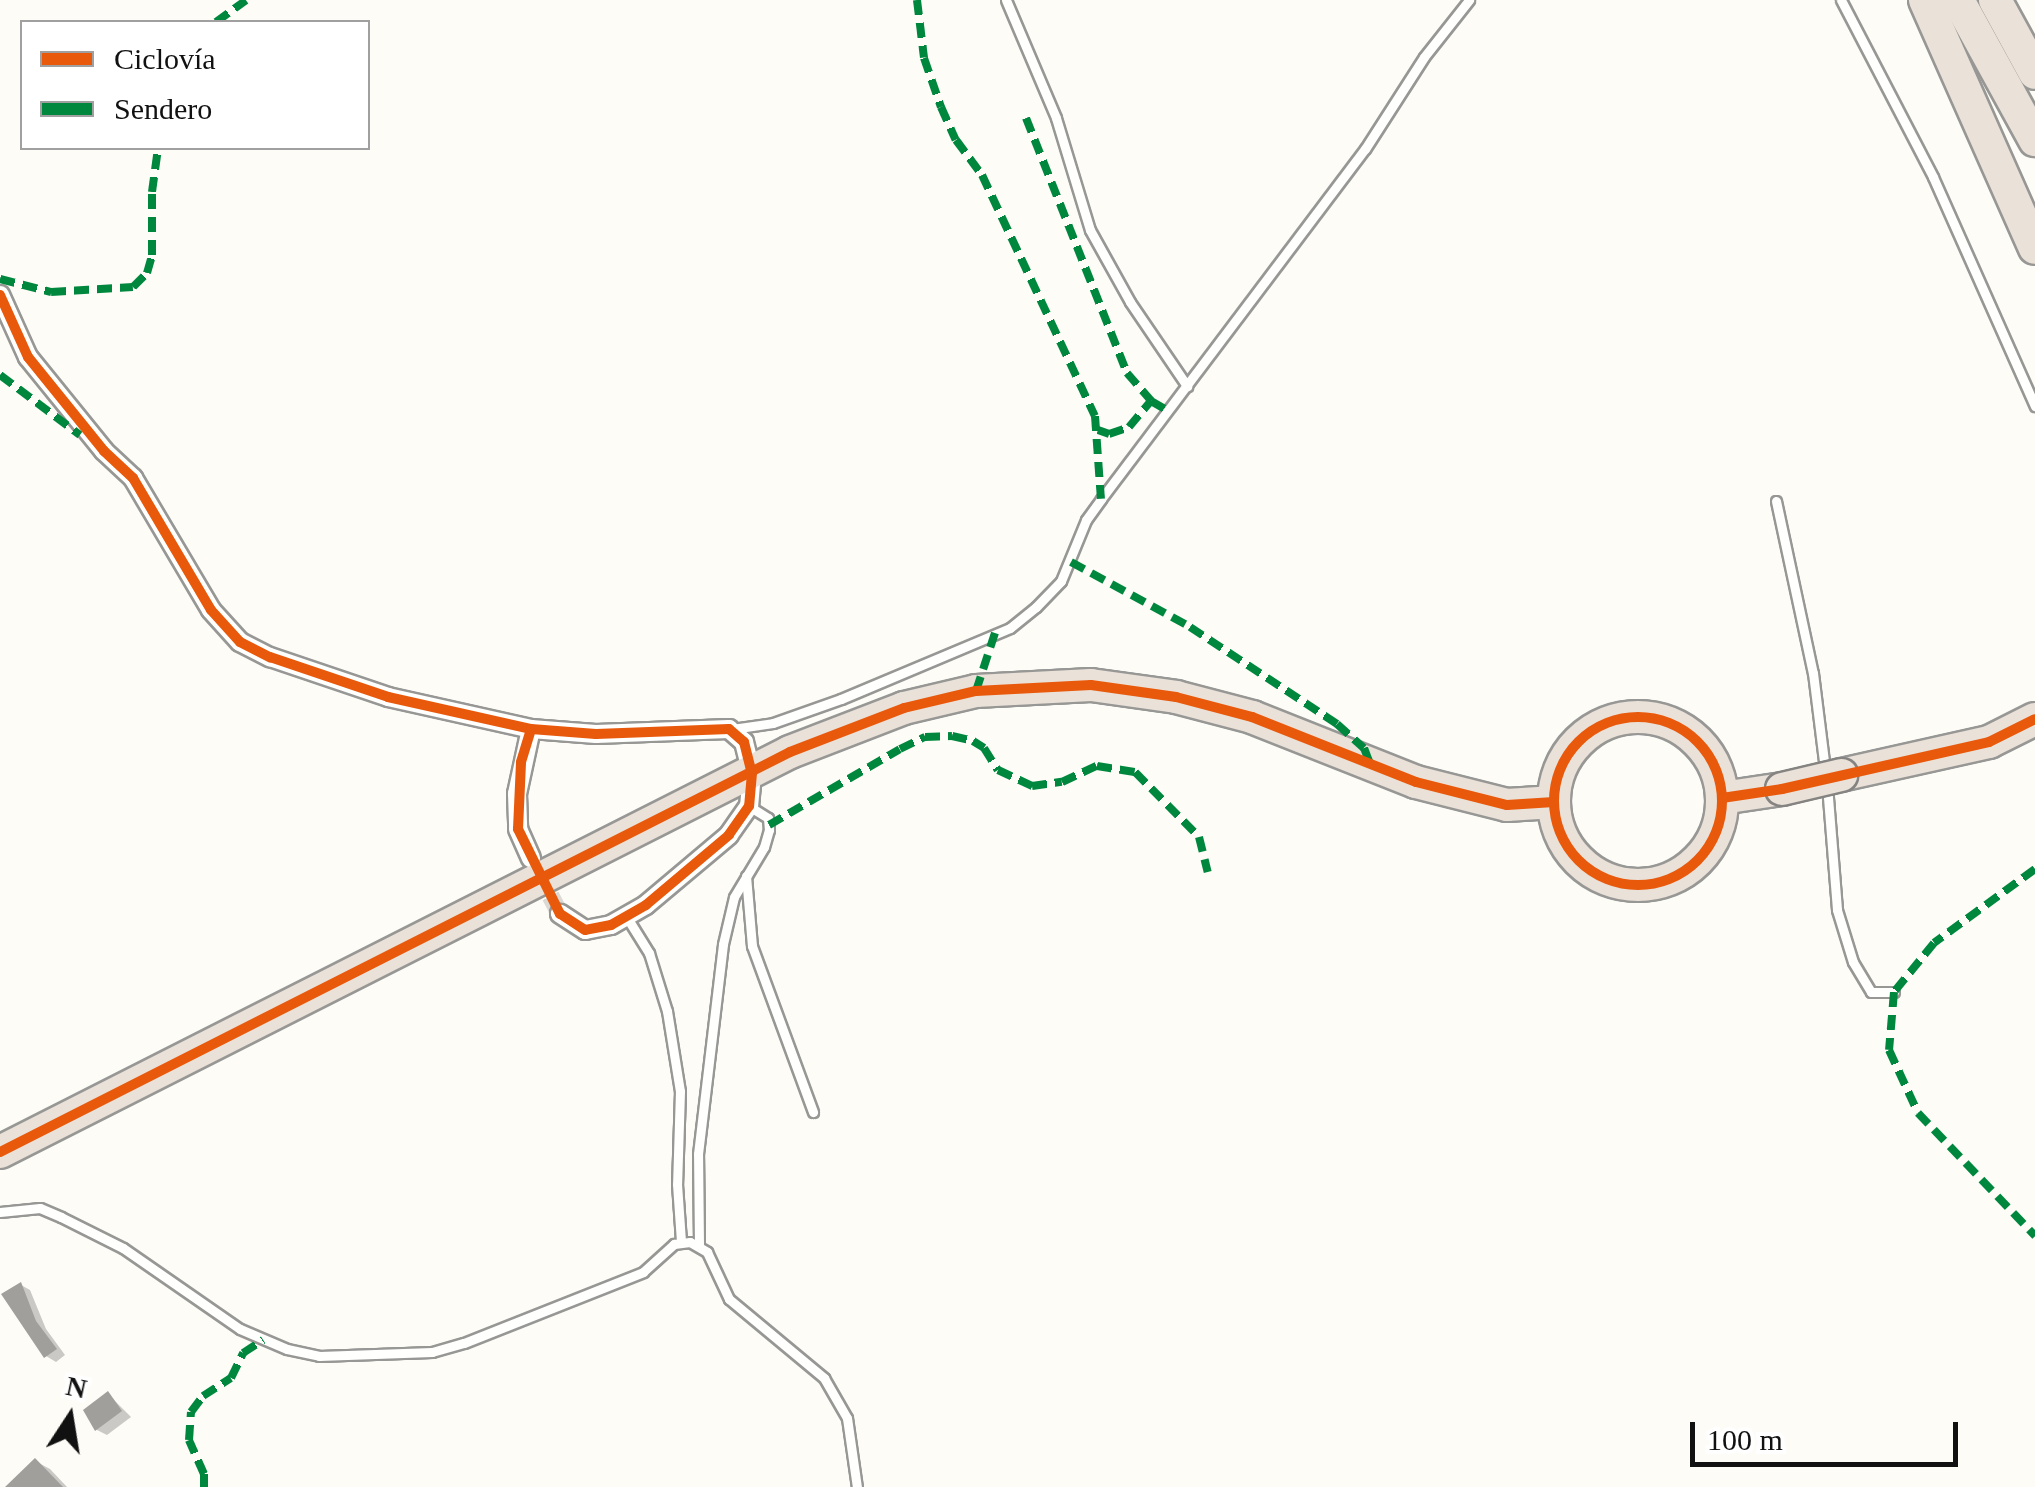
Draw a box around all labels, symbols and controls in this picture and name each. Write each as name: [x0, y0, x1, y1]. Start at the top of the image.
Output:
legend: [20, 20, 370, 150]
text: Ciclovía: [114, 42, 216, 75]
text: Sendero: [114, 92, 212, 125]
north arrow: [20, 1367, 120, 1467]
text: N: [63, 1370, 89, 1404]
scale bar: [1695, 1402, 1962, 1464]
text: 100 m: [1707, 1423, 1783, 1456]

